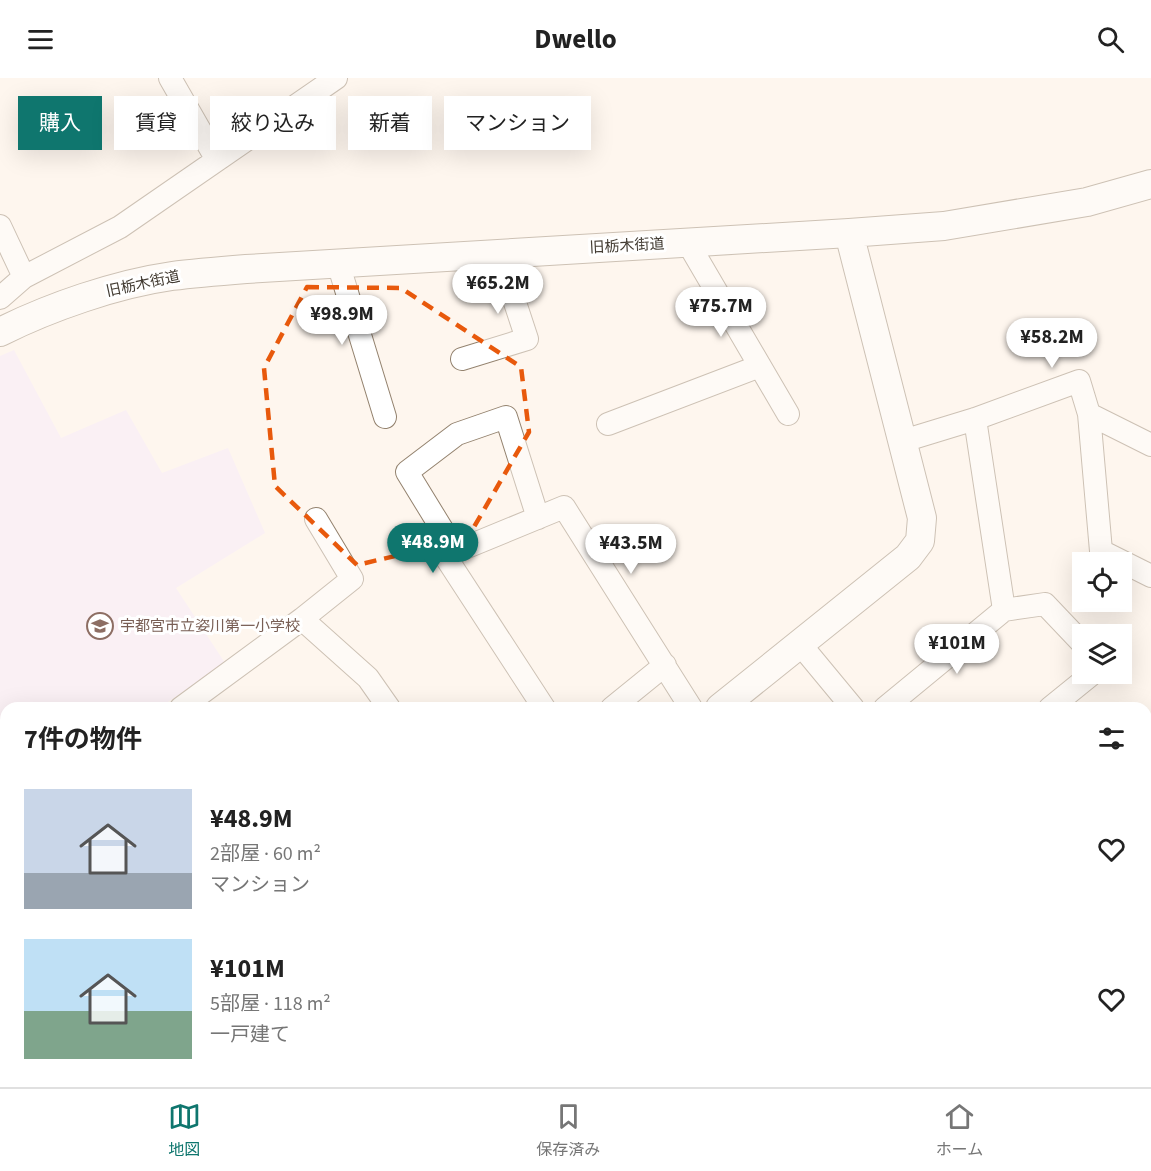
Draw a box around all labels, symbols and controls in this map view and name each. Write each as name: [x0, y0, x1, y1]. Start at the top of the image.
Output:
text: Dwello: [534, 20, 617, 59]
icon: menu: [24, 23, 57, 56]
icon: search: [1094, 23, 1127, 56]
chip: 購入: [18, 96, 102, 150]
chip: 賃貸: [114, 96, 198, 150]
chip: 絞り込み: [210, 96, 336, 150]
chip: 新着: [348, 96, 432, 150]
chip: マンション: [444, 96, 591, 150]
street label: 旧栃木街道: [589, 234, 665, 258]
pin: ¥65.2M: [449, 264, 547, 315]
street label: 旧栃木街道: [104, 266, 182, 302]
text: ¥65.2M: [466, 269, 530, 297]
pin: ¥75.7M: [672, 287, 770, 338]
text: ¥75.7M: [689, 292, 753, 320]
pin: ¥98.9M: [293, 295, 391, 346]
text: ¥98.9M: [310, 300, 374, 328]
pin: ¥58.2M: [1003, 318, 1101, 369]
text: ¥58.2M: [1020, 323, 1084, 351]
pin: ¥48.9M: [384, 523, 482, 574]
pin: ¥43.5M: [582, 524, 680, 575]
text: ¥48.9M: [401, 528, 465, 556]
text: ¥43.5M: [599, 529, 663, 557]
map controls: [1072, 552, 1132, 684]
button: locate: [1072, 552, 1132, 612]
school or university icon: 宇都宮市立姿川第一小学校: [85, 611, 115, 641]
place label: 宇都宮市立姿川第一小学校: [120, 616, 300, 637]
pin: ¥101M: [915, 624, 999, 675]
button: layers: [1072, 624, 1132, 684]
text: ¥101M: [928, 629, 986, 657]
text: 7件の物件: [24, 721, 142, 758]
icon: filters: [1095, 722, 1128, 755]
text: ¥48.9M: [210, 800, 293, 837]
icon: home: [72, 813, 144, 885]
icon: heart: [1095, 833, 1128, 866]
text: 2部屋 · 60 m²: [210, 840, 321, 868]
text: マンション: [210, 871, 310, 899]
text: ¥101M: [210, 950, 285, 987]
icon: home: [72, 963, 144, 1035]
icon: heart: [1095, 983, 1128, 1016]
text: 5部屋 · 118 m²: [210, 990, 331, 1018]
text: 一戸建て: [210, 1021, 290, 1049]
tab: 地図: [168, 1100, 201, 1161]
tab: 保存済み: [536, 1100, 600, 1161]
tab: ホーム: [936, 1100, 983, 1161]

